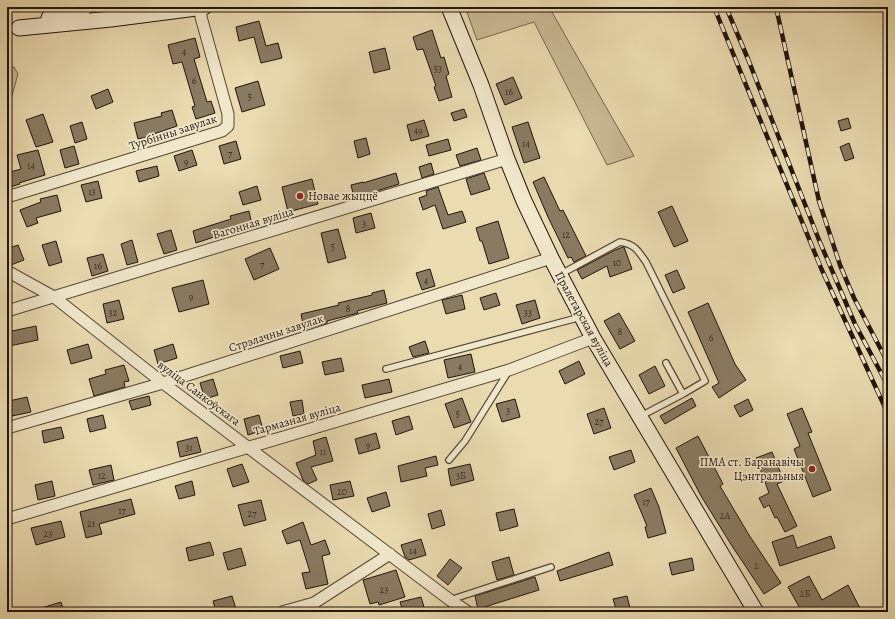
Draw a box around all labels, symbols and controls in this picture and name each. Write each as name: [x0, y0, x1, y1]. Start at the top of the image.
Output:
house number: 4: [182, 45, 187, 58]
house number: 53: [434, 62, 442, 75]
house number: 6: [192, 74, 197, 87]
house number: 16: [505, 85, 513, 98]
house number: 5: [248, 90, 252, 103]
street label: Турбінны завулак: [127, 110, 219, 154]
house number: 49: [413, 124, 423, 137]
house number: 14: [522, 137, 530, 150]
house number: 7: [228, 147, 233, 160]
house number: 9: [184, 155, 189, 168]
house number: 14: [27, 159, 35, 172]
house number: 13: [88, 185, 96, 198]
place label: Новае жыццё: [308, 188, 378, 204]
marker: Новае жыццё: [295, 191, 305, 201]
street label: Вагонная вуліца: [210, 203, 296, 243]
house number: 3: [362, 217, 366, 230]
house number: 12: [562, 228, 570, 241]
house number: 5: [331, 240, 335, 253]
house number: 10: [613, 256, 621, 269]
house number: 7: [260, 258, 265, 271]
house number: 16: [94, 259, 102, 272]
street label: Пралетарская вуліца: [551, 269, 617, 370]
house number: 4: [424, 274, 429, 287]
house number: 9: [189, 290, 194, 303]
house number: 8: [346, 302, 351, 315]
house number: 32: [109, 306, 118, 319]
house number: 33: [524, 306, 532, 319]
street label: Стрэлачны завулак: [227, 310, 325, 356]
house number: 8: [618, 325, 623, 338]
house number: 6: [709, 331, 714, 344]
street label: вуліца Санкоўскага: [154, 357, 244, 430]
house number: 4: [458, 360, 463, 373]
street label: Тармазная вуліца: [252, 399, 343, 439]
house number: 3: [506, 404, 510, 417]
house number: 5: [456, 407, 460, 420]
house number: 27: [595, 415, 604, 428]
house number: 9: [366, 438, 371, 451]
house number: 31: [185, 441, 193, 454]
house number: 11: [320, 445, 327, 458]
place label: ПМА ст. Баранавічы Цэнтральныя: [700, 454, 804, 484]
marker: ПМА ст. Баранавічы Цэнтральныя: [807, 464, 817, 474]
house number: 12: [98, 469, 106, 482]
house number: 3Б: [456, 469, 466, 482]
house number: 20: [337, 485, 347, 498]
house number: 17: [642, 495, 651, 508]
house number: 17: [118, 504, 127, 517]
house number: 27: [248, 507, 257, 520]
house number: 2А: [720, 509, 730, 522]
house number: 21: [87, 517, 96, 530]
house number: 23: [44, 527, 52, 540]
house number: 14: [409, 544, 417, 557]
house number: 2: [754, 559, 759, 572]
house number: 23: [380, 583, 388, 596]
house number: 2Б: [800, 587, 810, 600]

